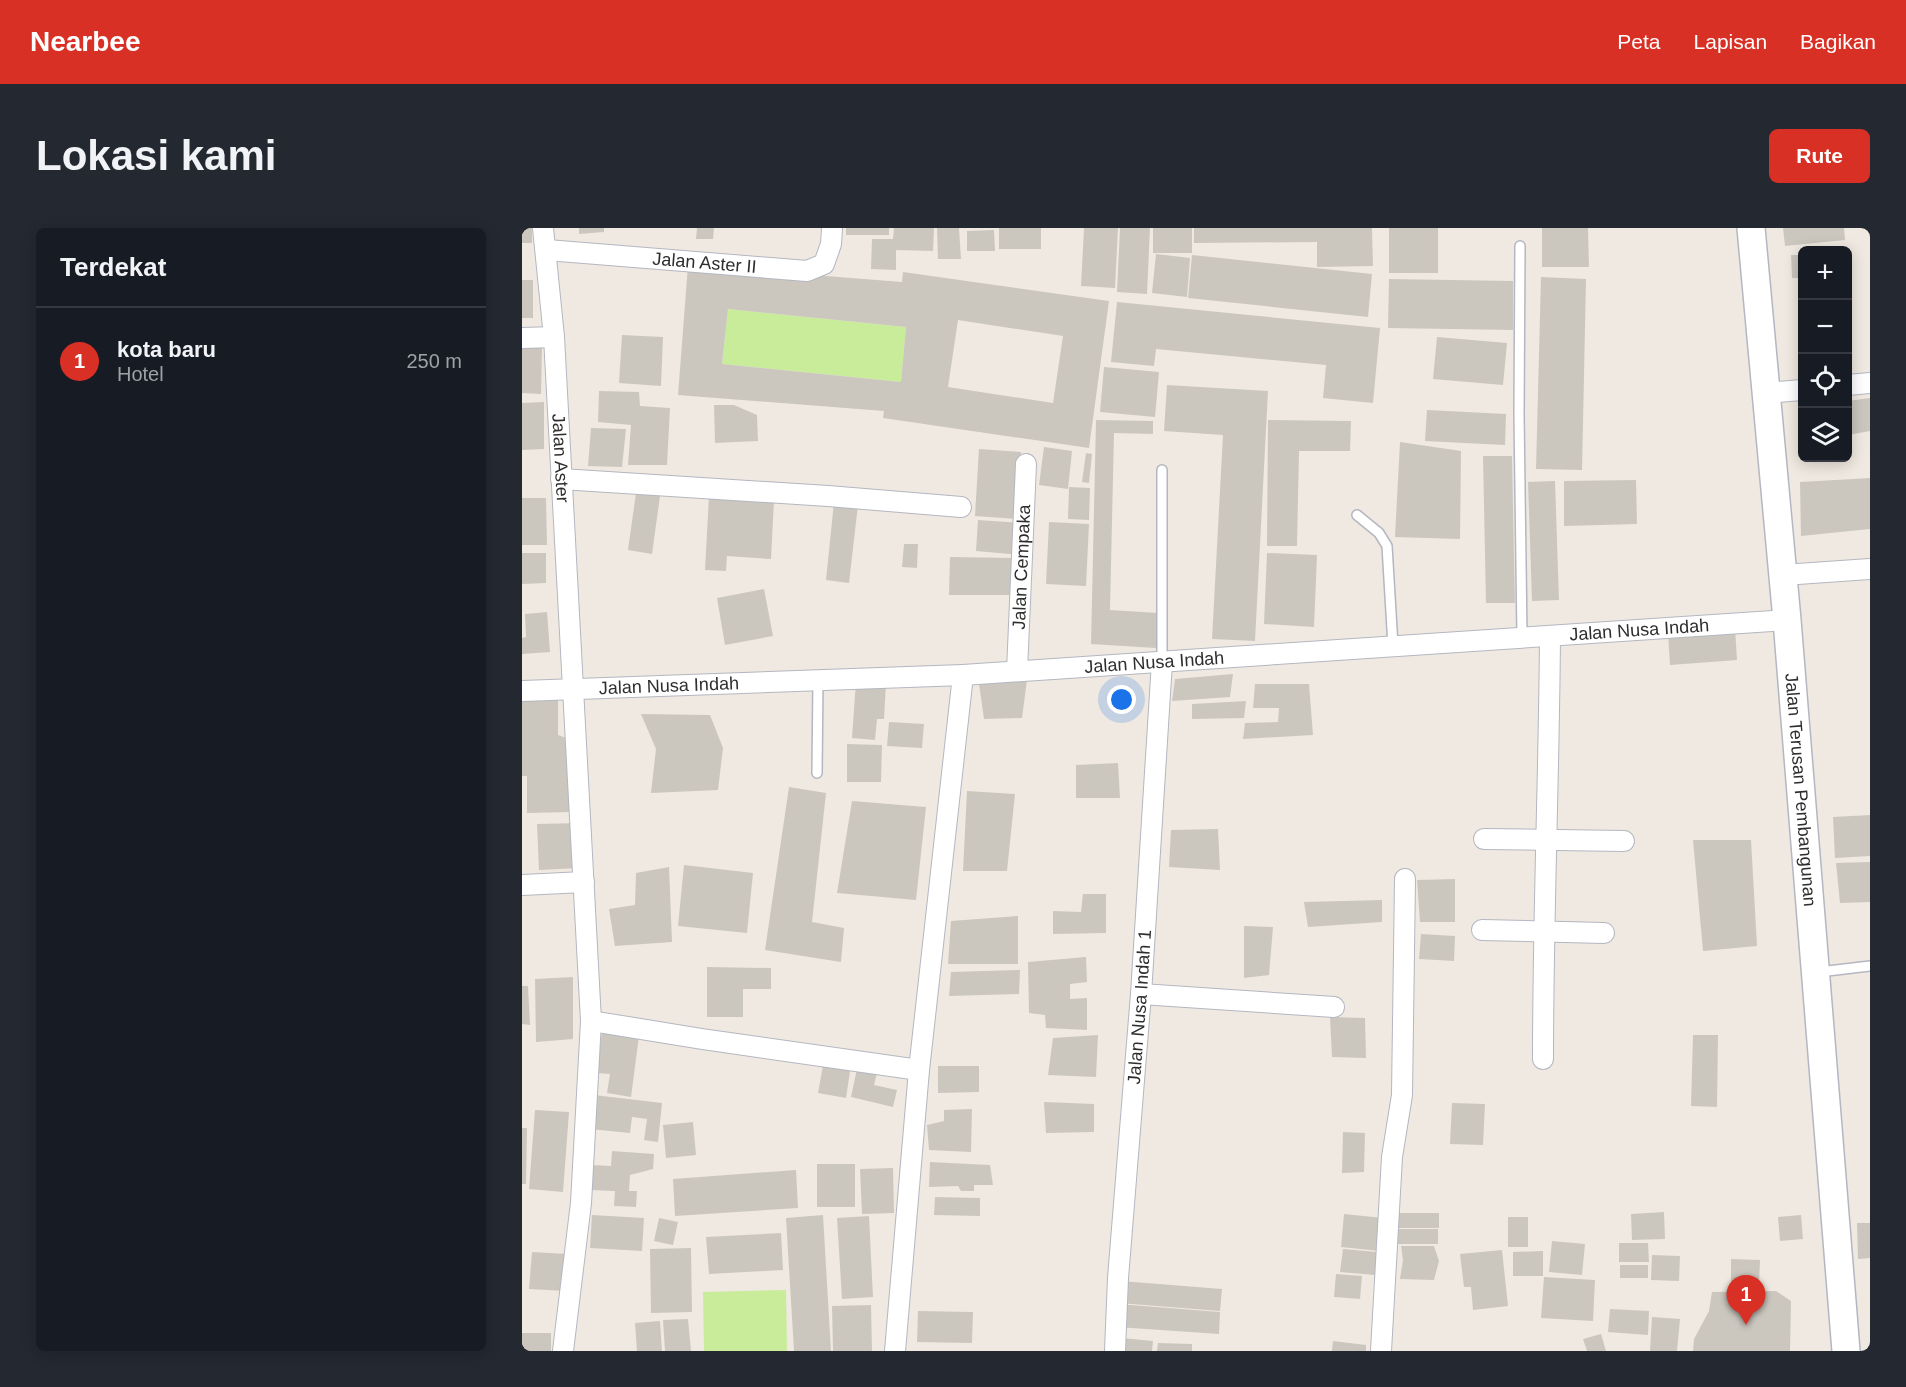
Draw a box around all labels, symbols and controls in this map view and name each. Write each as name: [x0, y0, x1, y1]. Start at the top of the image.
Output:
text: Nearbee: [30, 26, 141, 57]
text: Peta: [1617, 30, 1661, 53]
text: Lapisan: [1694, 30, 1767, 53]
text: Bagikan: [1800, 30, 1876, 53]
button: Rute: [1769, 129, 1870, 183]
text: Lokasi kami: [36, 132, 276, 179]
map controls: [1798, 246, 1852, 462]
button: +: [1798, 246, 1852, 300]
street label: Jalan Aster II: [652, 249, 757, 277]
text: Terdekat: [60, 252, 166, 282]
button: −: [1798, 300, 1852, 354]
text: kota baru: [117, 337, 216, 362]
text: 1: [74, 350, 85, 372]
text: 250 m: [406, 350, 462, 372]
button: locate: [1798, 354, 1852, 408]
text: Hotel: [117, 363, 164, 385]
button: layers: [1798, 408, 1852, 462]
street label: Jalan Aster: [548, 413, 573, 503]
street label: Jalan Cempaka: [1009, 503, 1034, 630]
street label: Jalan Nusa Indah: [1569, 615, 1710, 645]
street label: Jalan Nusa Indah: [1084, 648, 1225, 677]
street label: Jalan Terusan Pembangunan: [1781, 672, 1820, 907]
street label: Jalan Nusa Indah: [598, 673, 739, 698]
your location: [1107, 685, 1136, 714]
street label: Jalan Nusa Indah 1: [1124, 929, 1155, 1085]
pin: 1: [1726, 1276, 1766, 1325]

